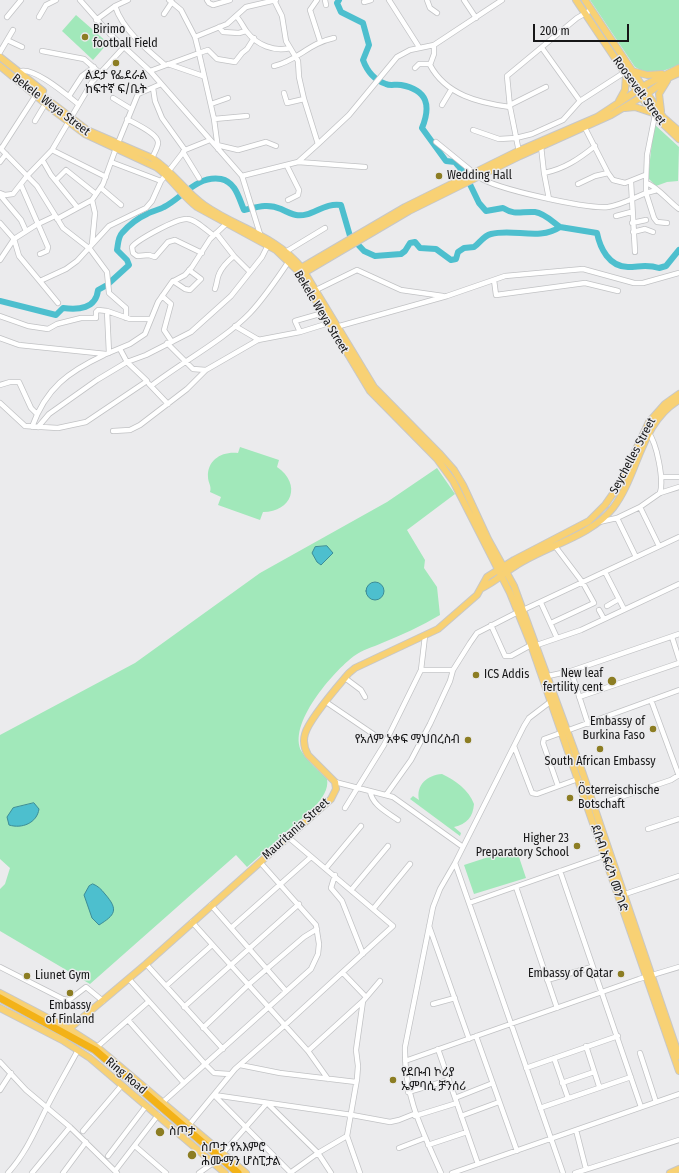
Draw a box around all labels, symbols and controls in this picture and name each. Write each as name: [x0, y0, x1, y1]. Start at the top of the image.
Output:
scale bar: [535, 16, 631, 42]
place label: Birimo football Field: [93, 23, 158, 51]
text: 200 m: [540, 24, 570, 38]
marker: Birimo football Field: [80, 32, 90, 42]
street label: Roosevelt Street: [609, 54, 669, 128]
marker: ልደታ የፌደራል ከፍተኛ ፍ/ቤት: [111, 58, 121, 68]
place label: ልደታ የፌደራል ከፍተኛ ፍ/ቤት: [85, 69, 147, 97]
street label: Bekele Weya Street: [9, 71, 93, 139]
place label: Wedding Hall: [447, 169, 512, 183]
marker: Wedding Hall: [434, 171, 444, 181]
street label: Bekele Weya Street: [291, 268, 351, 356]
street label: Seychelles Street: [607, 415, 659, 497]
place label: New leaf fertility cent: [543, 667, 603, 695]
place label: ICS Addis: [484, 668, 529, 682]
marker: ICS Addis: [471, 670, 481, 680]
marker: New leaf fertility cent: [606, 675, 618, 687]
place label: Embassy of Burkina Faso: [583, 715, 645, 743]
marker: Embassy of Burkina Faso: [648, 724, 658, 734]
place label: የአለም አቀፍ ማህበረስብ: [355, 733, 460, 747]
marker: የአለም አቀፍ ማህበረስብ: [463, 735, 473, 745]
marker: South African Embassy: [595, 744, 605, 754]
place label: South African Embassy: [545, 755, 655, 769]
place label: Österreischische Botschaft: [578, 784, 659, 812]
marker: Österreischische Botschaft: [565, 793, 575, 803]
street label: Mauritania Street: [260, 795, 332, 863]
street label: ደቡብ አፍሪካ መንገድ: [587, 822, 631, 914]
place label: Higher 23 Preparatory School: [476, 832, 569, 860]
marker: Higher 23 Preparatory School: [572, 841, 582, 851]
place label: Embassy of Qatar: [528, 967, 613, 981]
place label: Liunet Gym: [35, 969, 90, 983]
marker: Embassy of Qatar: [616, 969, 626, 979]
marker: Liunet Gym: [22, 971, 32, 981]
marker: Embassy of Finland: [65, 988, 75, 998]
place label: Embassy of Finland: [46, 999, 94, 1027]
street label: Ring Road: [103, 1055, 149, 1097]
place label: የደቡብ ኮሪያ ኤምባሲ ቻንሰሪ: [401, 1066, 466, 1094]
marker: የደቡብ ኮሪያ ኤምባሲ ቻንሰሪ: [388, 1075, 398, 1085]
place label: ስጦታ: [169, 1125, 195, 1139]
marker: ስጦታ: [154, 1126, 166, 1138]
place label: ስጦታ የአእምሮ ሕሙማን ሆስፒታል: [201, 1141, 280, 1169]
marker: ስጦታ የአእምሮ ሕሙማን ሆስፒታል: [186, 1149, 198, 1161]

